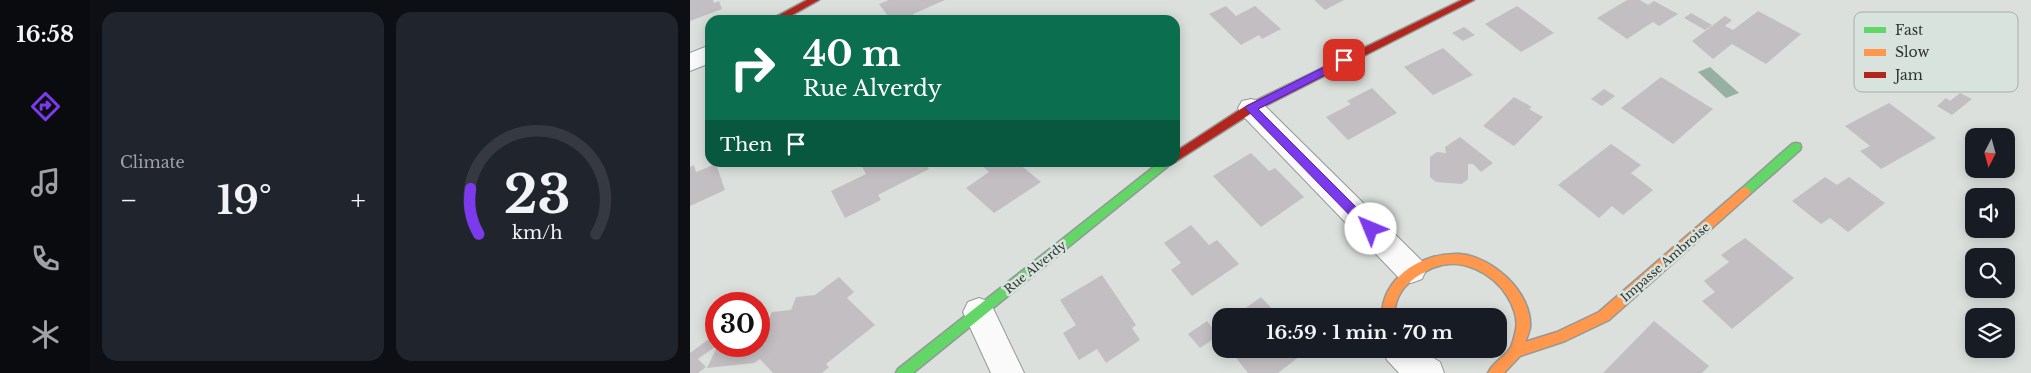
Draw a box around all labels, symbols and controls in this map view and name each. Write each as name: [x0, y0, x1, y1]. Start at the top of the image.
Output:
legend: [1854, 12, 2018, 92]
text: 16:58: [16, 21, 74, 48]
text: Fast: [1895, 21, 1924, 39]
text: 40 m: [803, 32, 901, 75]
icon: right: [720, 35, 785, 100]
pin: [1323, 39, 1365, 81]
text: Slow: [1895, 43, 1929, 61]
icon: arrive: [1330, 46, 1358, 74]
text: Jam: [1893, 66, 1923, 84]
text: Rue Alverdy: [803, 75, 942, 102]
icon: directions: [28, 89, 63, 124]
north arrow: [1965, 128, 2015, 178]
map controls: [1965, 128, 2015, 358]
icon: arrive: [782, 130, 810, 158]
text: Then: [720, 133, 772, 156]
text: Climate: [120, 152, 185, 172]
text: 23: [504, 163, 570, 227]
icon: music: [28, 165, 63, 200]
text: 19°: [217, 177, 272, 224]
text: −: [120, 183, 138, 218]
text: +: [351, 183, 366, 218]
button: sound: [1965, 188, 2015, 238]
position arrow: [1344, 202, 1396, 254]
street label: Impasse Ambroise: [1617, 219, 1713, 305]
text: km/h: [512, 222, 562, 244]
street label: Rue Alverdy: [1001, 237, 1069, 297]
icon: phone: [28, 241, 63, 276]
button: search: [1965, 248, 2015, 298]
speed limit sign: 30: [705, 292, 770, 357]
button: layers: [1965, 308, 2015, 358]
icon: climate: [28, 317, 63, 352]
text: 16:59 · 1 min · 70 m: [1266, 321, 1453, 344]

